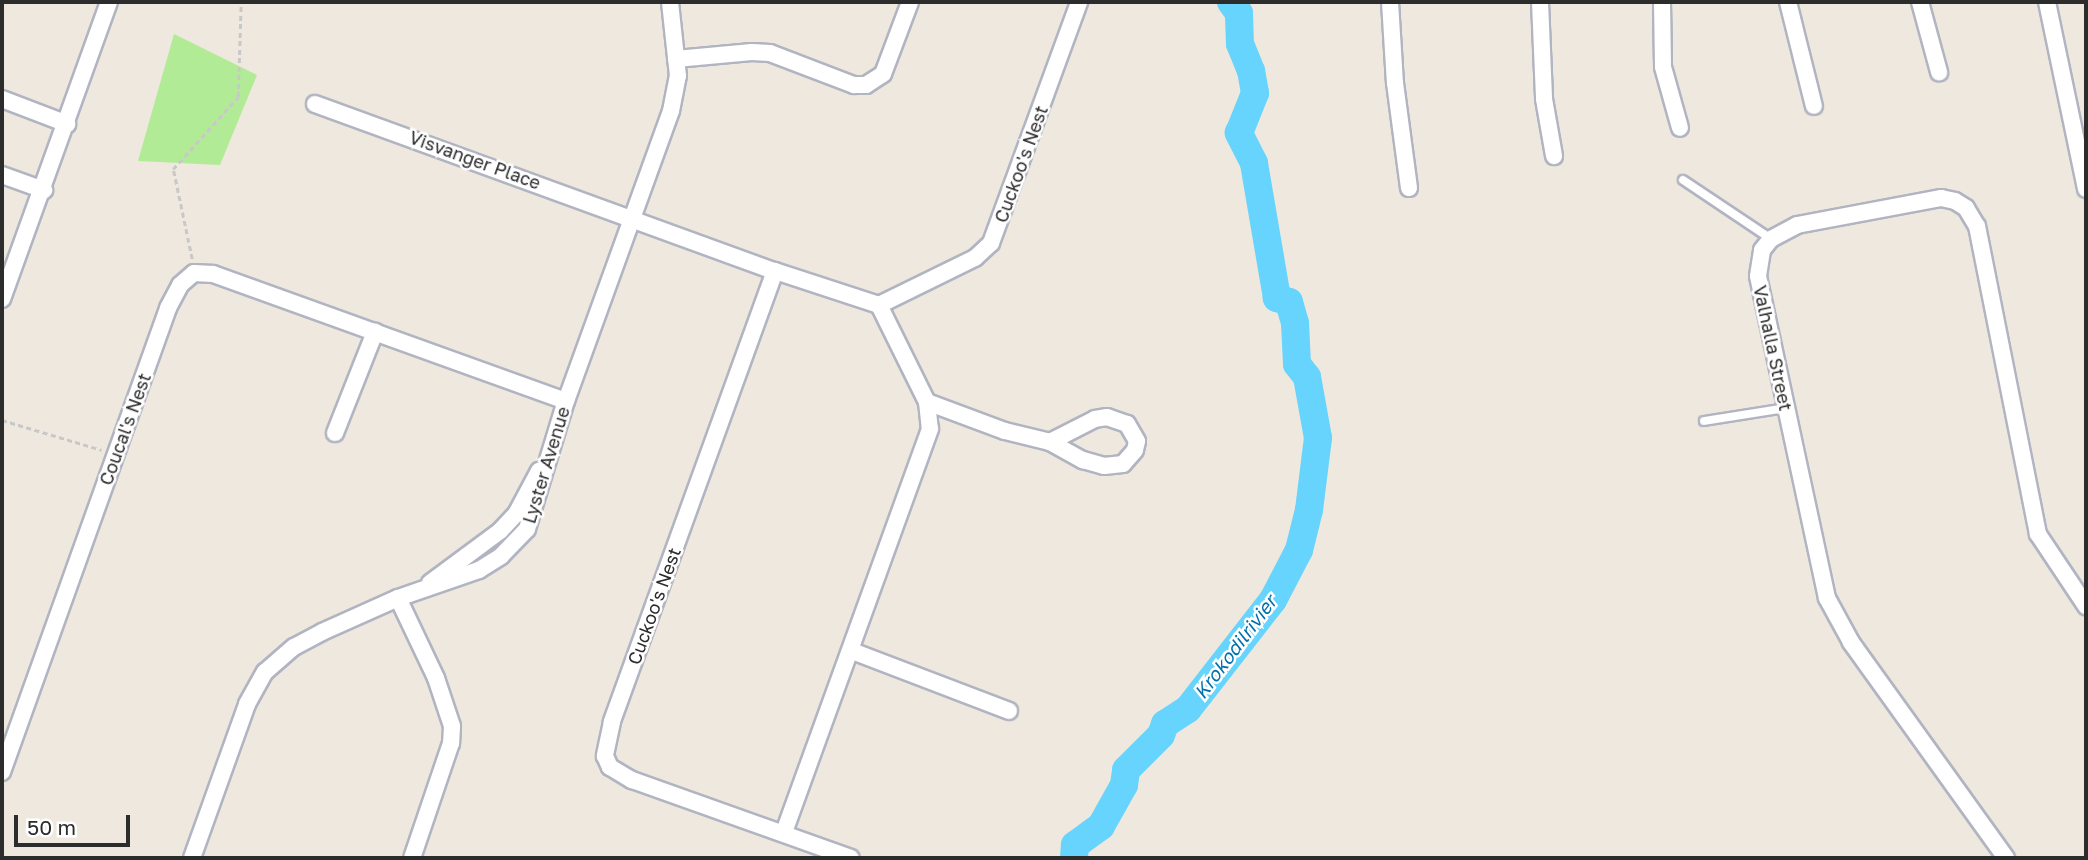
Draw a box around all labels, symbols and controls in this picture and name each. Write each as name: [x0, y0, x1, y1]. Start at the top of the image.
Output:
street label: Cuckoo's Nest: [990, 103, 1052, 225]
street label: Visvanger Place: [406, 126, 544, 194]
street label: Valhalla Street: [1749, 283, 1797, 413]
street label: Coucal's Nest: [95, 370, 155, 488]
street label: Lyster Avenue: [518, 404, 574, 526]
street label: Cuckoo's Nest: [623, 545, 685, 667]
water label: Krokodilrivier: [1189, 591, 1281, 703]
scale bar: [18, 800, 133, 844]
text: 50 m: [27, 814, 76, 840]

